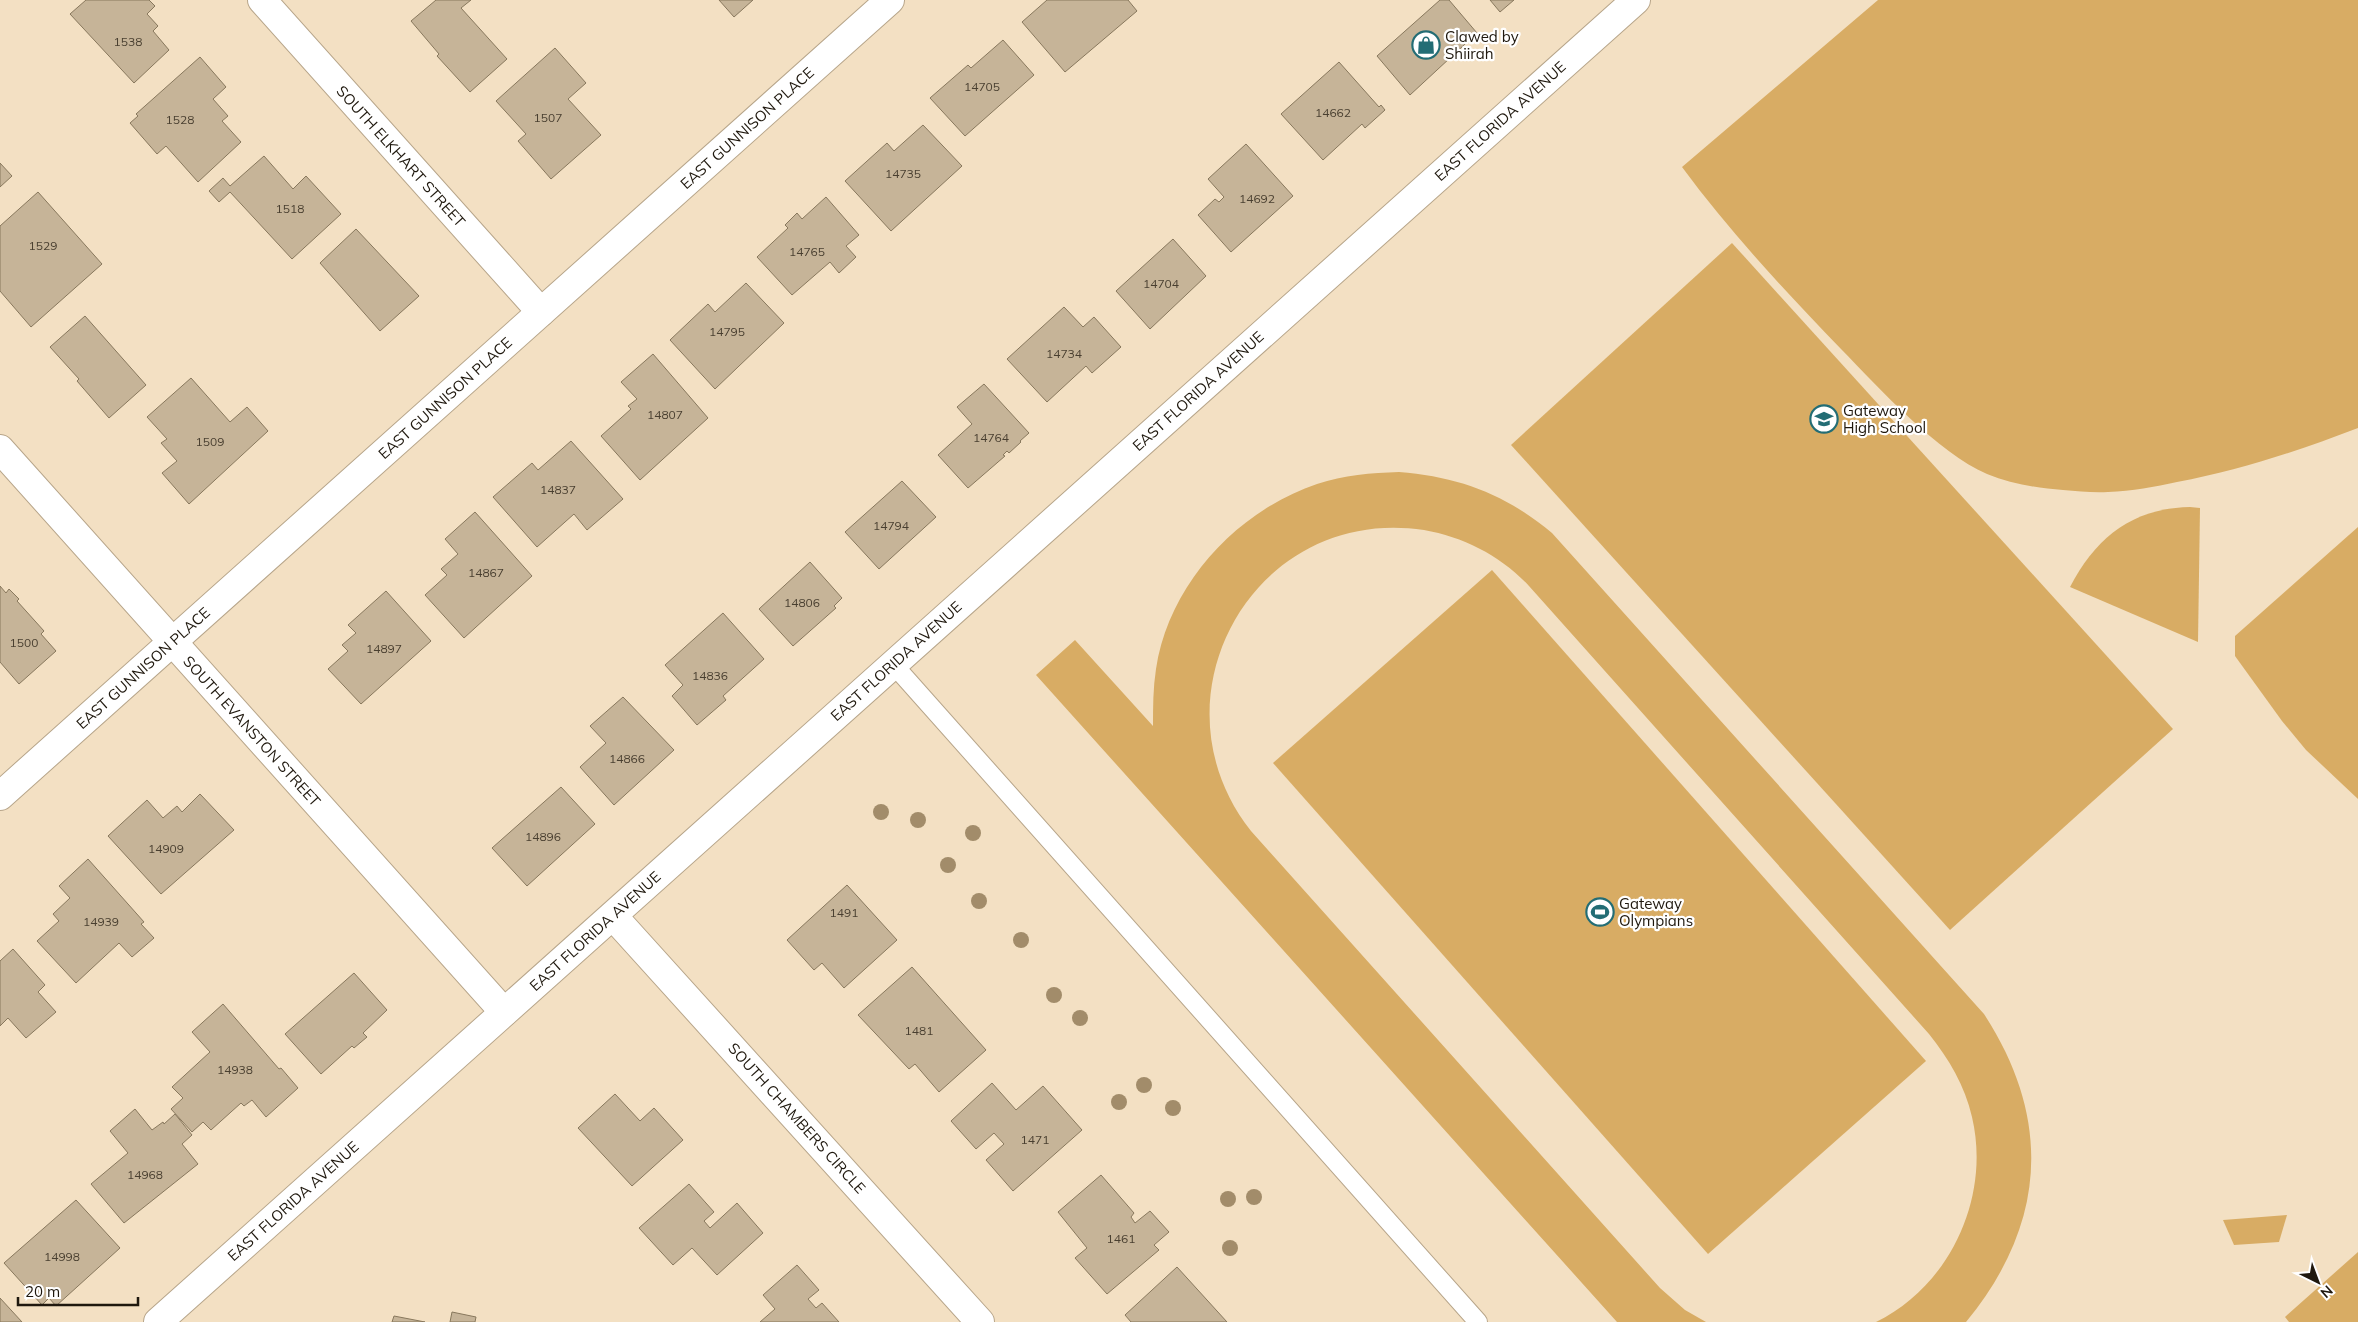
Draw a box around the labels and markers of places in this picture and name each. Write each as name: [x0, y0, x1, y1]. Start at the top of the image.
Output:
place label: Clawed by Shiirah: [1445, 27, 1519, 63]
shop icon: Clawed by Shiirah: [1411, 30, 1441, 60]
place label: Gateway High School: [1843, 401, 1926, 437]
school or university icon: Gateway High School: [1809, 404, 1839, 434]
place label: Gateway Olympians: [1619, 894, 1693, 930]
sports icon: Gateway Olympians: [1585, 897, 1615, 927]

